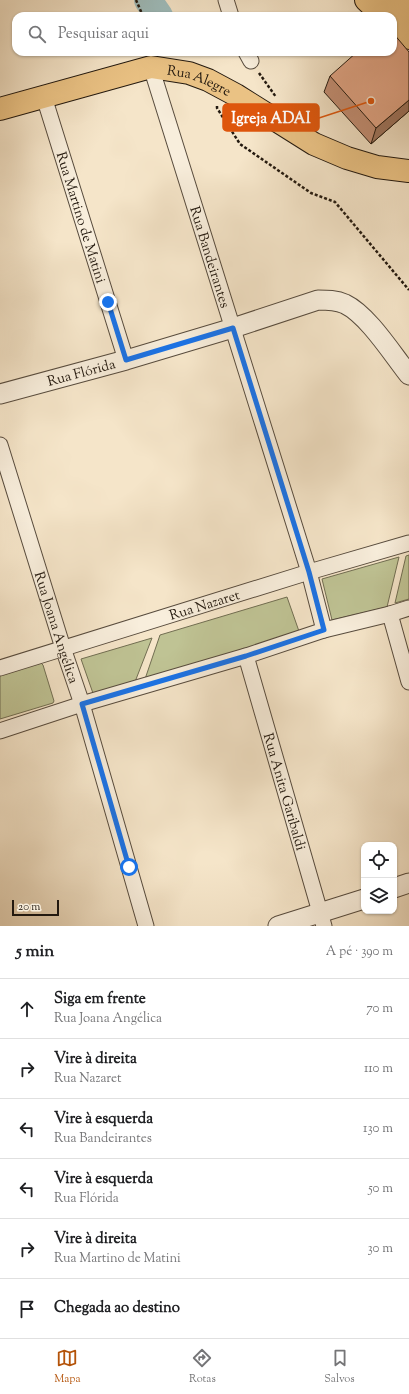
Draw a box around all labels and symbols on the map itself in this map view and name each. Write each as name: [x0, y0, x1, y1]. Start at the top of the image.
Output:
street label: Rua Alegre: [165, 62, 234, 103]
callout: Igreja ADAI: [223, 104, 319, 131]
text: Igreja ADAI: [231, 109, 311, 130]
street label: Rua Martino de Matini: [50, 150, 109, 286]
street label: Rua Bandeirantes: [183, 204, 234, 311]
route end: [99, 293, 117, 311]
street label: Rua Flórida: [45, 355, 119, 393]
street label: Rua Joana Angélica: [28, 569, 83, 687]
street label: Rua Nazaret: [167, 586, 243, 627]
street label: Rua Anita Garibaldi: [257, 731, 310, 853]
route start: [120, 858, 138, 876]
scale bar: [12, 898, 59, 917]

